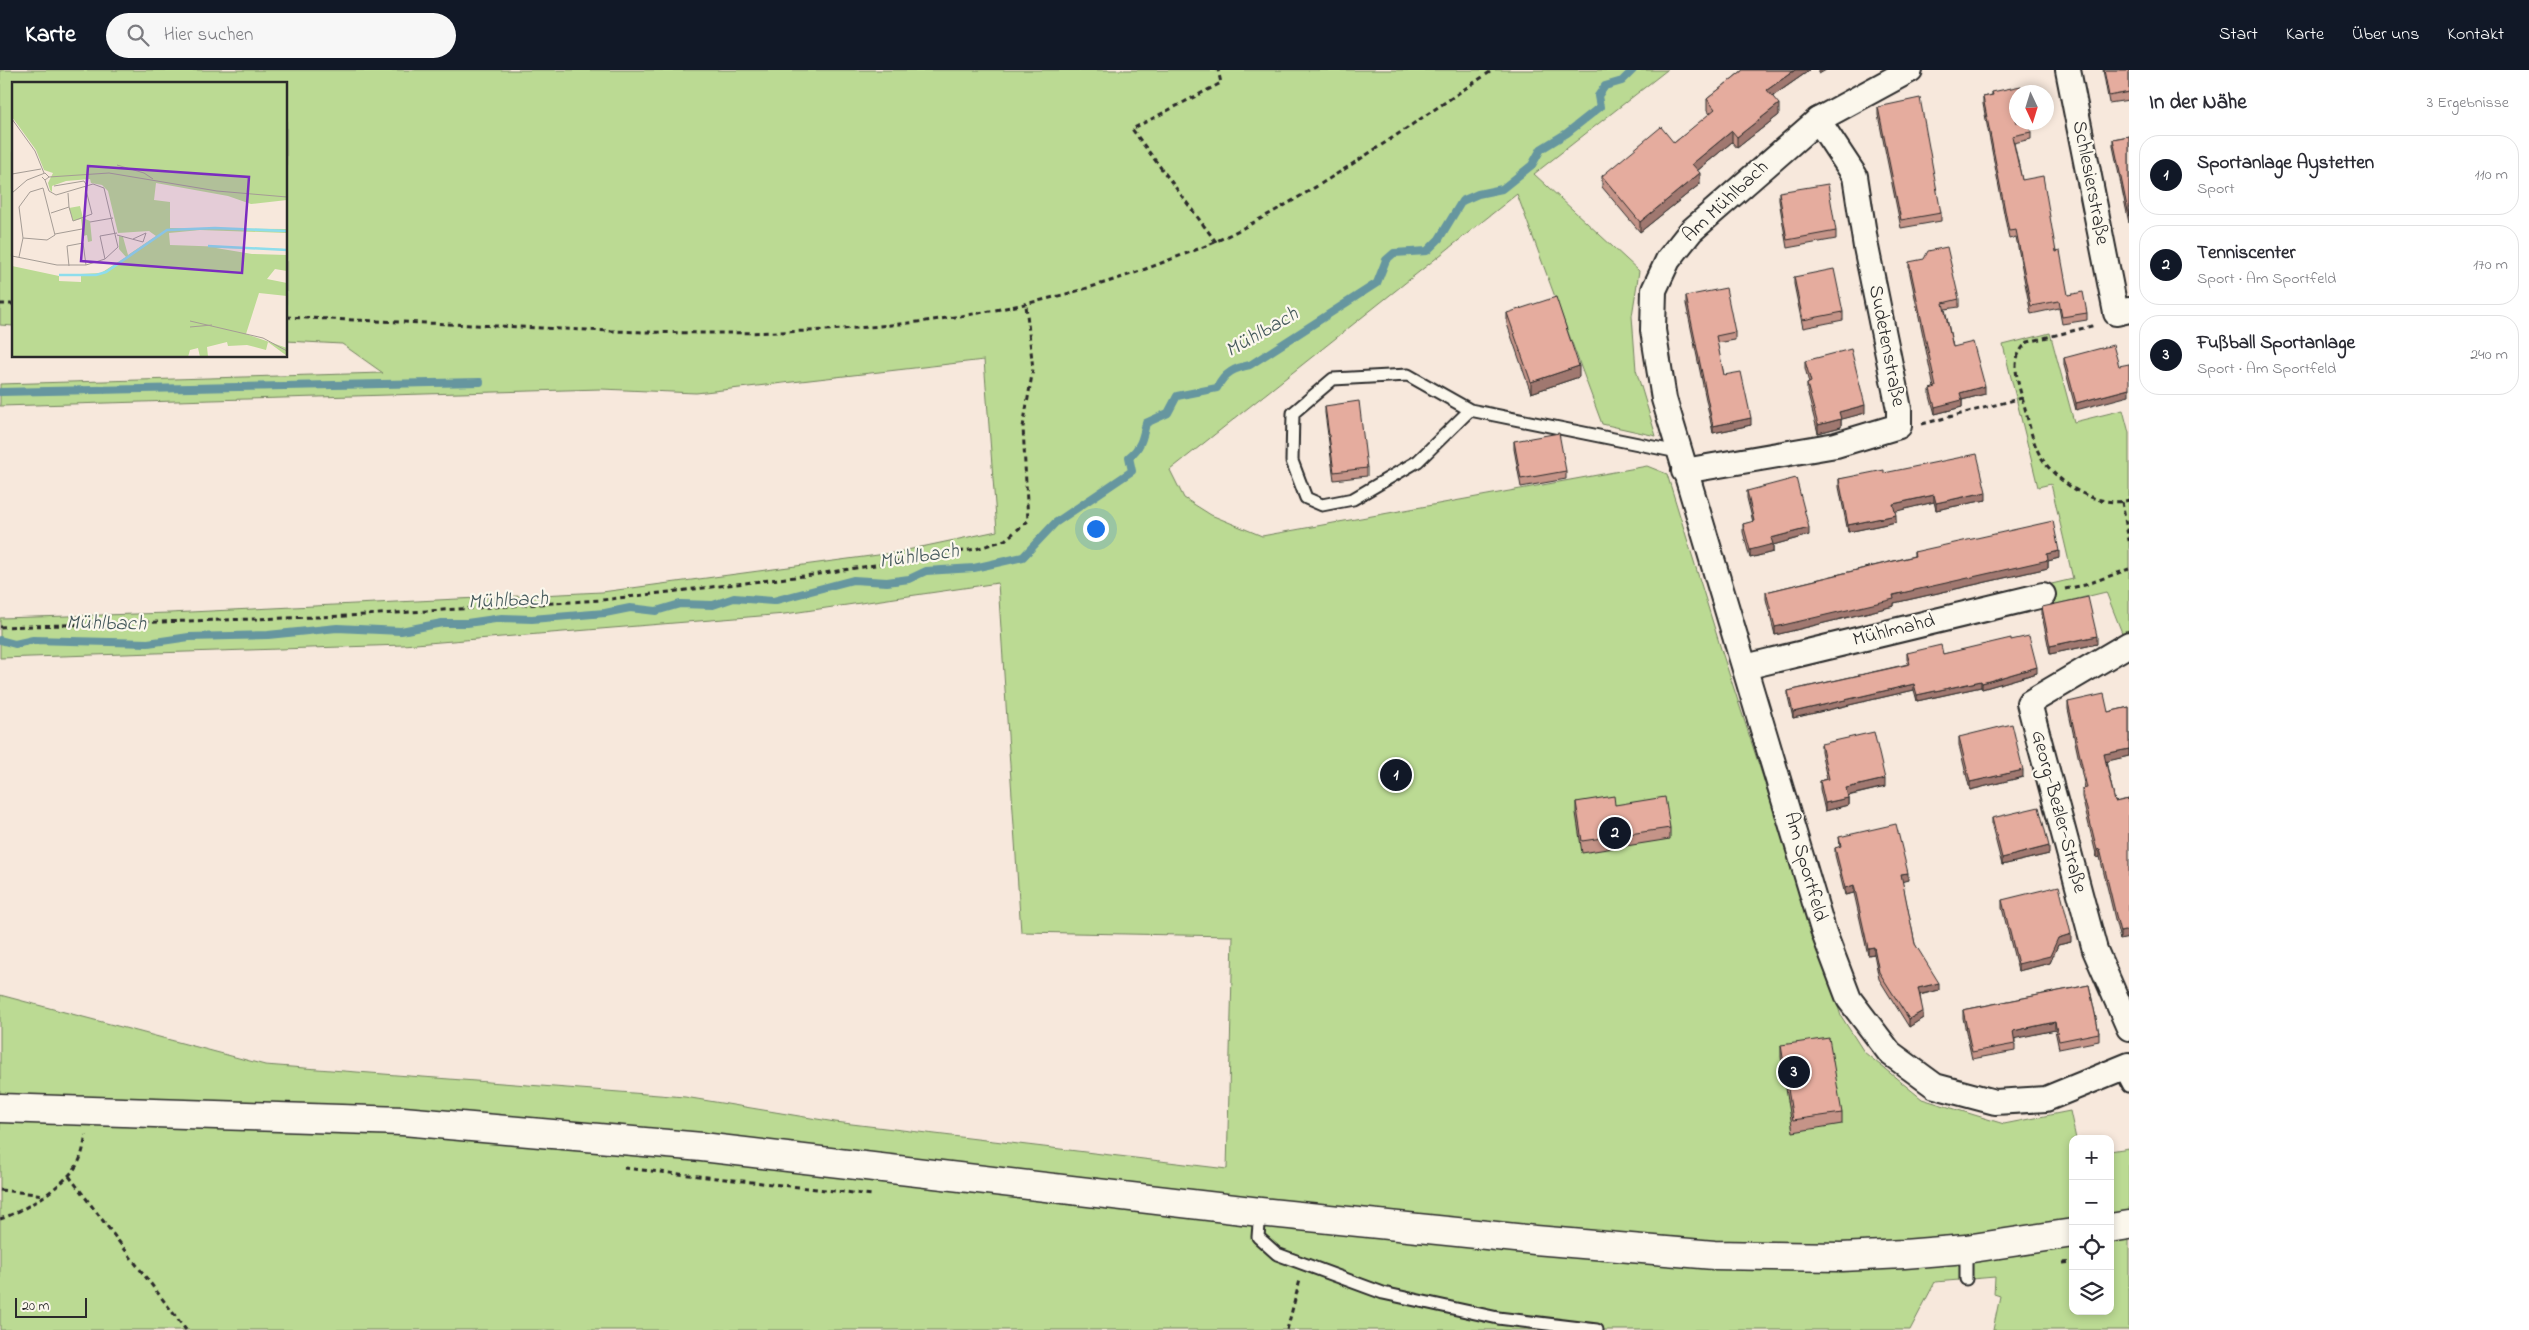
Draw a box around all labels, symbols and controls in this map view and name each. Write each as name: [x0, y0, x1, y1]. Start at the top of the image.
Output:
search box: [106, 13, 456, 58]
text: Karte: [25, 18, 76, 53]
icon: search: [124, 21, 152, 49]
text: Hier suchen: [164, 22, 253, 49]
text: Start: [2219, 22, 2258, 48]
text: Karte: [2286, 22, 2324, 48]
text: Über uns: [2352, 22, 2419, 48]
text: Kontakt: [2447, 22, 2504, 48]
inset map: [12, 82, 288, 358]
north arrow: [2009, 85, 2054, 130]
text: In der Nähe: [2149, 88, 2247, 118]
text: 3 Ergebnisse: [2427, 91, 2509, 115]
street label: Schlesierstraße: [2064, 118, 2116, 248]
text: Sportanlage Aystetten: [2197, 150, 2374, 177]
street label: Am Mühlbach: [1676, 154, 1776, 250]
text: 1: [2163, 163, 2169, 187]
text: 110 m: [2474, 163, 2508, 187]
text: Sport: [2197, 177, 2235, 201]
text: Tenniscenter: [2197, 240, 2295, 267]
text: 2: [2162, 253, 2170, 277]
text: 170 m: [2473, 253, 2508, 277]
text: Sport · Am Sportfeld: [2197, 267, 2336, 291]
street label: Sudetenstraße: [1860, 283, 1912, 409]
water label: Mühlbach: [1220, 300, 1305, 366]
text: Fußball Sportanlage: [2197, 330, 2355, 357]
text: 3: [2163, 343, 2169, 367]
text: 240 m: [2470, 343, 2508, 367]
text: Sport · Am Sportfeld: [2197, 357, 2336, 381]
your location: [1083, 516, 1109, 542]
water label: Mühlbach: [877, 536, 962, 577]
water label: Mühlbach: [467, 584, 550, 618]
street label: Mühlmahd: [1850, 607, 1938, 655]
water label: Mühlbach: [66, 608, 147, 640]
street label: Georg-Bezler-Straße: [2021, 727, 2094, 897]
pin: 1: [1380, 756, 1412, 794]
street label: Am Sportfeld: [1776, 809, 1834, 925]
pin: 2: [1599, 814, 1631, 852]
pin: 3: [1778, 1053, 1810, 1091]
map controls: [2069, 1135, 2114, 1315]
button: +: [2069, 1135, 2114, 1180]
button: −: [2069, 1180, 2114, 1225]
button: locate: [2069, 1225, 2114, 1270]
button: layers: [2069, 1270, 2114, 1315]
scale bar: [15, 1295, 88, 1318]
text: 20 m: [22, 1296, 49, 1317]

